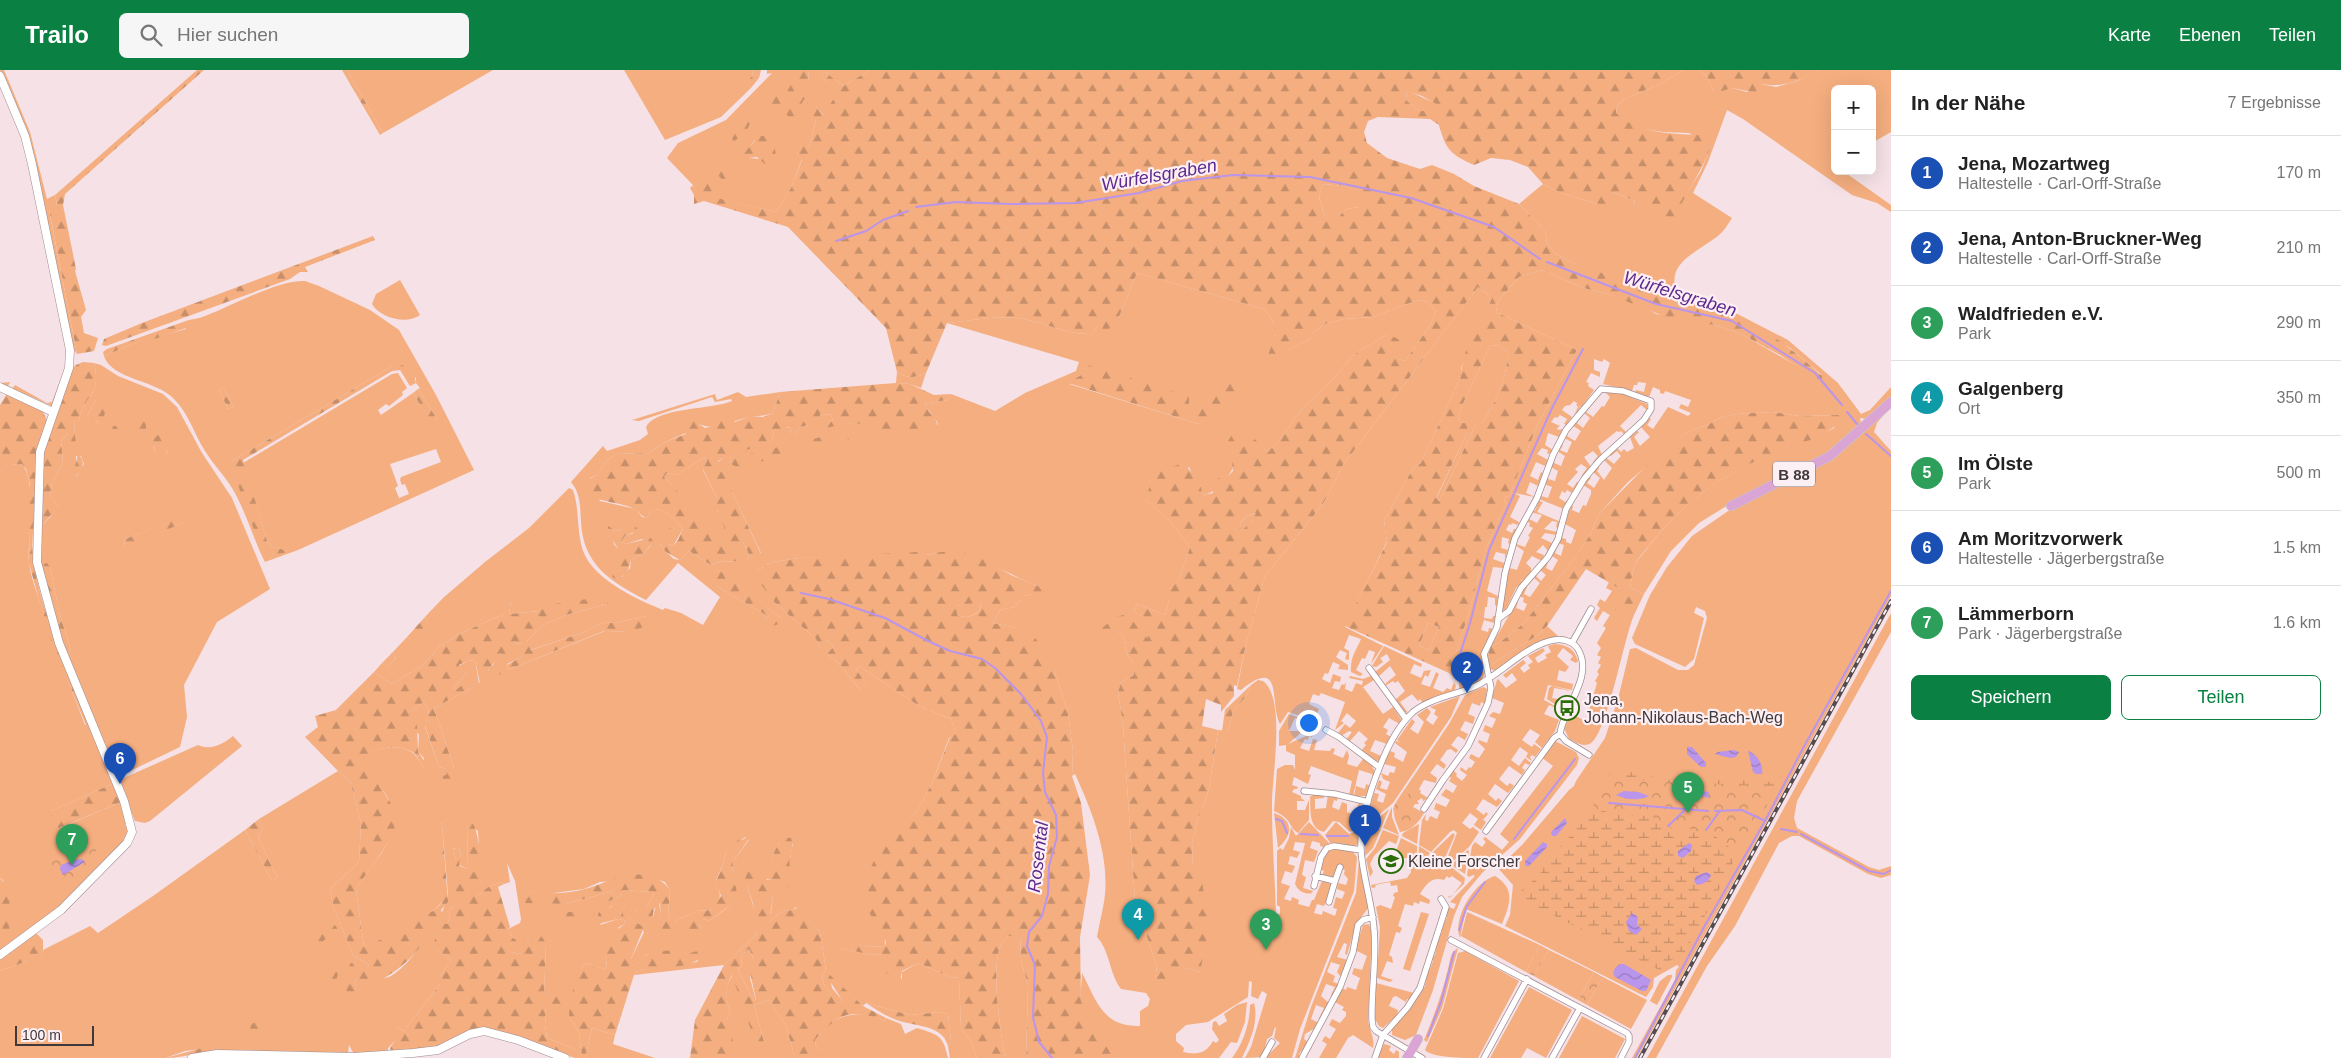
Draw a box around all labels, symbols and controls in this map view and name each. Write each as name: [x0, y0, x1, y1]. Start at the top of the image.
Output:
search box: [119, 13, 469, 58]
text: Trailo: [25, 21, 89, 48]
icon: search: [137, 21, 165, 49]
text: Hier suchen: [177, 24, 278, 45]
text: Karte: [2108, 25, 2151, 45]
text: Ebenen: [2179, 25, 2241, 45]
text: Teilen: [2269, 25, 2316, 45]
map controls: [1831, 85, 1876, 175]
button: +: [1831, 85, 1876, 130]
text: In der Nähe: [1911, 91, 2025, 114]
text: 7 Ergebnisse: [2228, 94, 2321, 111]
button: −: [1831, 130, 1876, 175]
text: Jena, Mozartweg: [1958, 153, 2110, 174]
water label: Würfelsgraben: [1100, 155, 1218, 195]
text: 1: [1923, 164, 1931, 181]
text: 170 m: [2277, 164, 2321, 181]
text: Haltestelle · Carl-Orff-Straße: [1958, 175, 2161, 192]
text: Jena, Anton-Bruckner-Weg: [1958, 228, 2202, 249]
text: 2: [1923, 239, 1931, 256]
text: 210 m: [2277, 239, 2321, 256]
text: Haltestelle · Carl-Orff-Straße: [1958, 250, 2161, 267]
water label: Würfelsgraben: [1621, 267, 1739, 321]
text: Waldfrieden e.V.: [1958, 303, 2103, 324]
text: 3: [1923, 314, 1931, 331]
text: 290 m: [2277, 314, 2321, 331]
text: Park: [1958, 325, 1991, 342]
text: Galgenberg: [1958, 378, 2064, 399]
text: 4: [1923, 389, 1931, 406]
text: 350 m: [2277, 389, 2321, 406]
text: Ort: [1958, 400, 1980, 417]
text: Im Ölste: [1958, 453, 2033, 474]
road number: B 88: [1773, 462, 1815, 486]
text: 5: [1923, 464, 1931, 481]
text: 500 m: [2277, 464, 2321, 481]
text: Park: [1958, 475, 1991, 492]
text: Am Moritzvorwerk: [1958, 528, 2123, 549]
text: 6: [1923, 539, 1931, 556]
text: 1.5 km: [2273, 539, 2321, 556]
text: Haltestelle · Jägerbergstraße: [1958, 550, 2164, 567]
text: Lämmerborn: [1958, 603, 2074, 624]
text: 7: [1923, 614, 1931, 631]
text: 1.6 km: [2273, 614, 2321, 631]
text: Park · Jägerbergstraße: [1958, 625, 2123, 642]
pin: 2: [1451, 652, 1483, 693]
button: Speichern: [1911, 675, 2111, 720]
button: Teilen: [2121, 675, 2321, 720]
place label: Jena, Johann-Nikolaus-Bach-Weg: [1584, 691, 1783, 726]
bus stop icon: Jena, Johann-Nikolaus-Bach-Weg: [1554, 695, 1580, 721]
your location: [1296, 710, 1322, 736]
pin: 6: [104, 743, 136, 784]
pin: 5: [1672, 772, 1704, 813]
pin: 1: [1349, 805, 1381, 846]
water label: Rosental: [1024, 820, 1052, 893]
pin: 7: [56, 824, 88, 865]
school or university icon: Kleine Forscher: [1378, 848, 1404, 874]
place label: Kleine Forscher: [1408, 853, 1521, 870]
pin: 4: [1122, 899, 1154, 940]
pin: 3: [1250, 909, 1282, 950]
scale bar: [15, 1023, 94, 1046]
text: 100 m: [22, 1027, 61, 1043]

